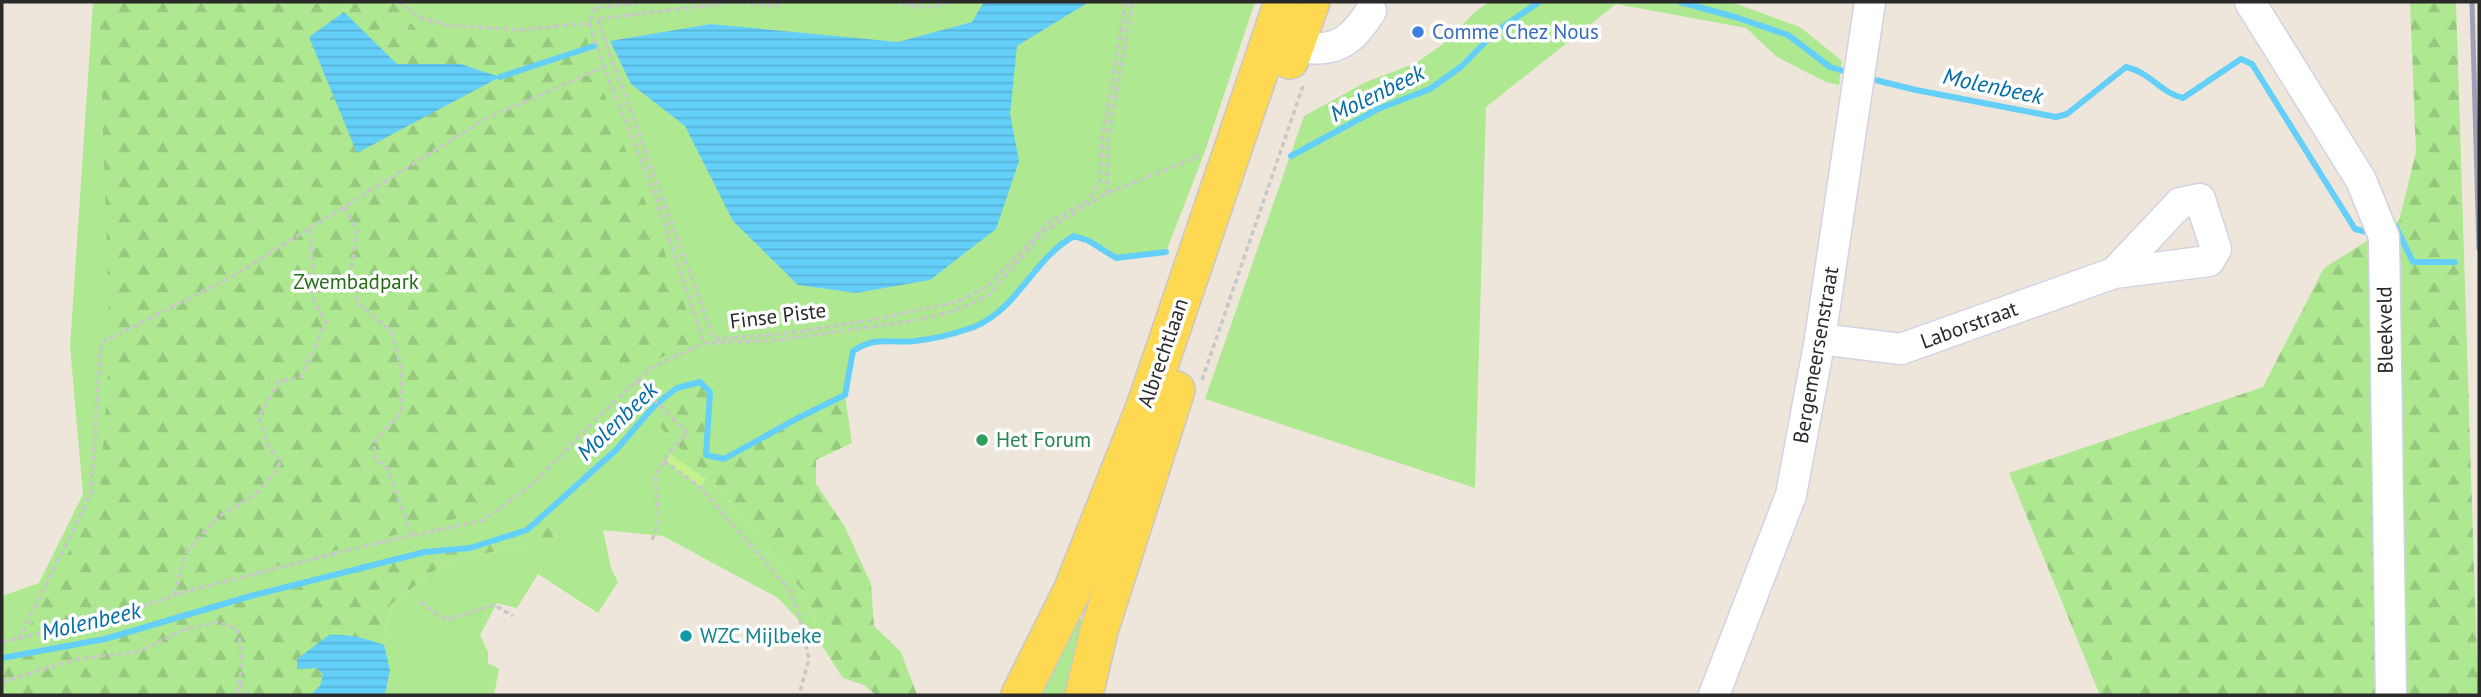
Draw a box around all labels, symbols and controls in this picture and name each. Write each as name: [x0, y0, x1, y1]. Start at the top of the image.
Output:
place label: Comme Chez Nous: [1432, 18, 1599, 45]
marker: Comme Chez Nous: [1410, 24, 1426, 40]
water label: Molenbeek: [1325, 57, 1430, 128]
water label: Molenbeek: [1941, 61, 2047, 111]
street label: Bergemeersenstraat: [1787, 264, 1844, 446]
park label: Zwembadpark: [293, 268, 419, 295]
street label: Bleekveld: [2370, 286, 2399, 374]
street label: Laborstraat: [1916, 294, 2021, 355]
street label: Albrechtlaan: [1131, 295, 1194, 411]
street label: Finse Piste: [728, 296, 828, 335]
water label: Molenbeek: [570, 374, 664, 466]
place label: Het Forum: [996, 426, 1091, 453]
marker: Het Forum: [974, 432, 990, 448]
water label: Molenbeek: [38, 595, 145, 646]
place label: WZC Mijlbeke: [700, 622, 822, 649]
marker: WZC Mijlbeke: [678, 628, 694, 644]

